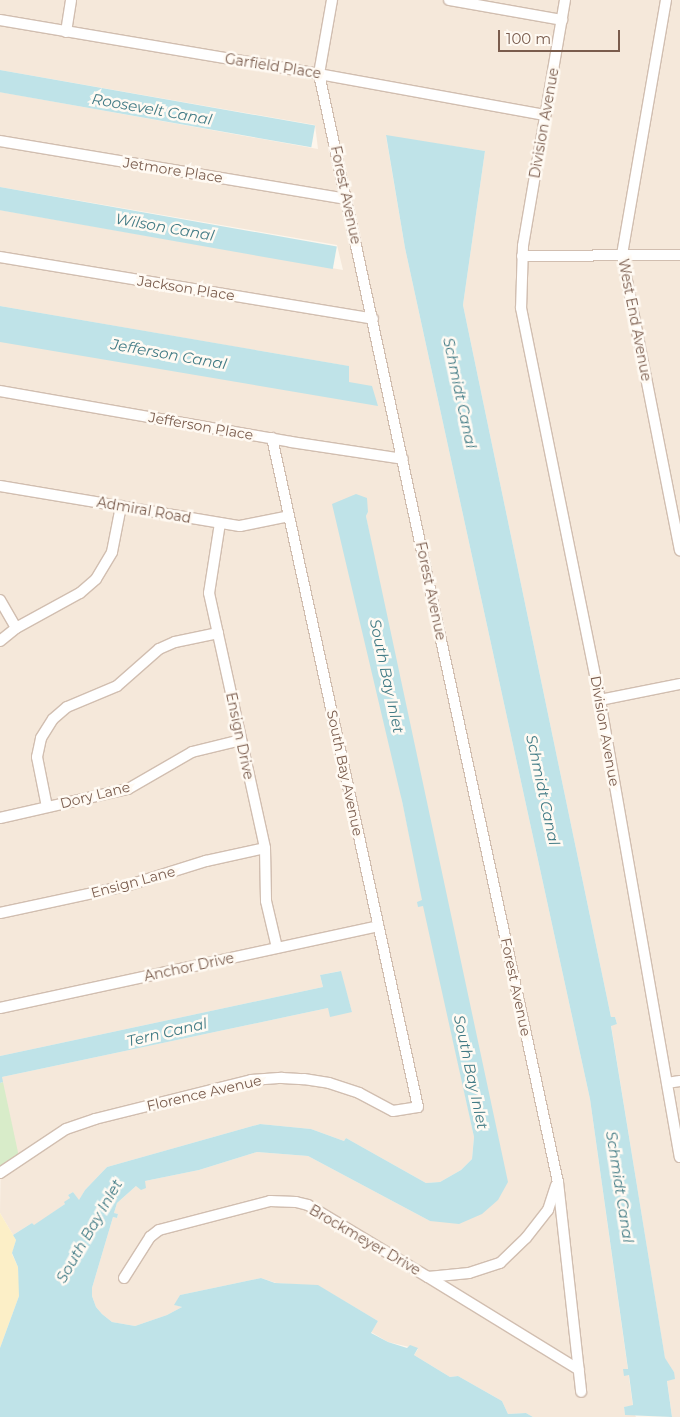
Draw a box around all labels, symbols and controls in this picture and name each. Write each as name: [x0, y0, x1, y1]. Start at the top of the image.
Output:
scale bar: [500, 20, 622, 52]
text: 100 m: [506, 29, 551, 48]
street label: Garfield Place: [224, 50, 322, 82]
street label: Division Avenue: [526, 66, 562, 180]
water label: Roosevelt Canal: [90, 90, 214, 128]
street label: Forest Avenue: [327, 144, 365, 246]
street label: Jetmore Place: [122, 154, 224, 186]
water label: Wilson Canal: [114, 209, 216, 245]
street label: West End Avenue: [615, 257, 655, 383]
street label: Jackson Place: [136, 272, 236, 304]
water label: Jefferson Canal: [110, 335, 228, 373]
water label: Schmidt Canal: [439, 336, 481, 450]
street label: Jefferson Place: [147, 409, 255, 443]
street label: Admiral Road: [96, 493, 192, 527]
street label: Forest Avenue: [412, 540, 450, 642]
water label: South Bay Inlet: [366, 617, 408, 735]
street label: Division Avenue: [587, 674, 623, 788]
street label: Ensign Drive: [223, 691, 257, 781]
street label: South Bay Avenue: [323, 709, 367, 837]
water label: Schmidt Canal: [522, 733, 564, 847]
street label: Dory Lane: [58, 778, 132, 812]
street label: Ensign Lane: [89, 863, 177, 901]
street label: Forest Avenue: [497, 936, 535, 1038]
street label: Anchor Drive: [143, 949, 235, 985]
water label: South Bay Inlet: [450, 1013, 492, 1131]
water label: Tern Canal: [125, 1014, 209, 1050]
street label: Florence Avenue: [145, 1072, 263, 1114]
water label: Schmidt Canal: [602, 1130, 638, 1244]
water label: South Bay Inlet: [52, 1176, 126, 1286]
street label: Brockmeyer Drive: [306, 1201, 424, 1279]

